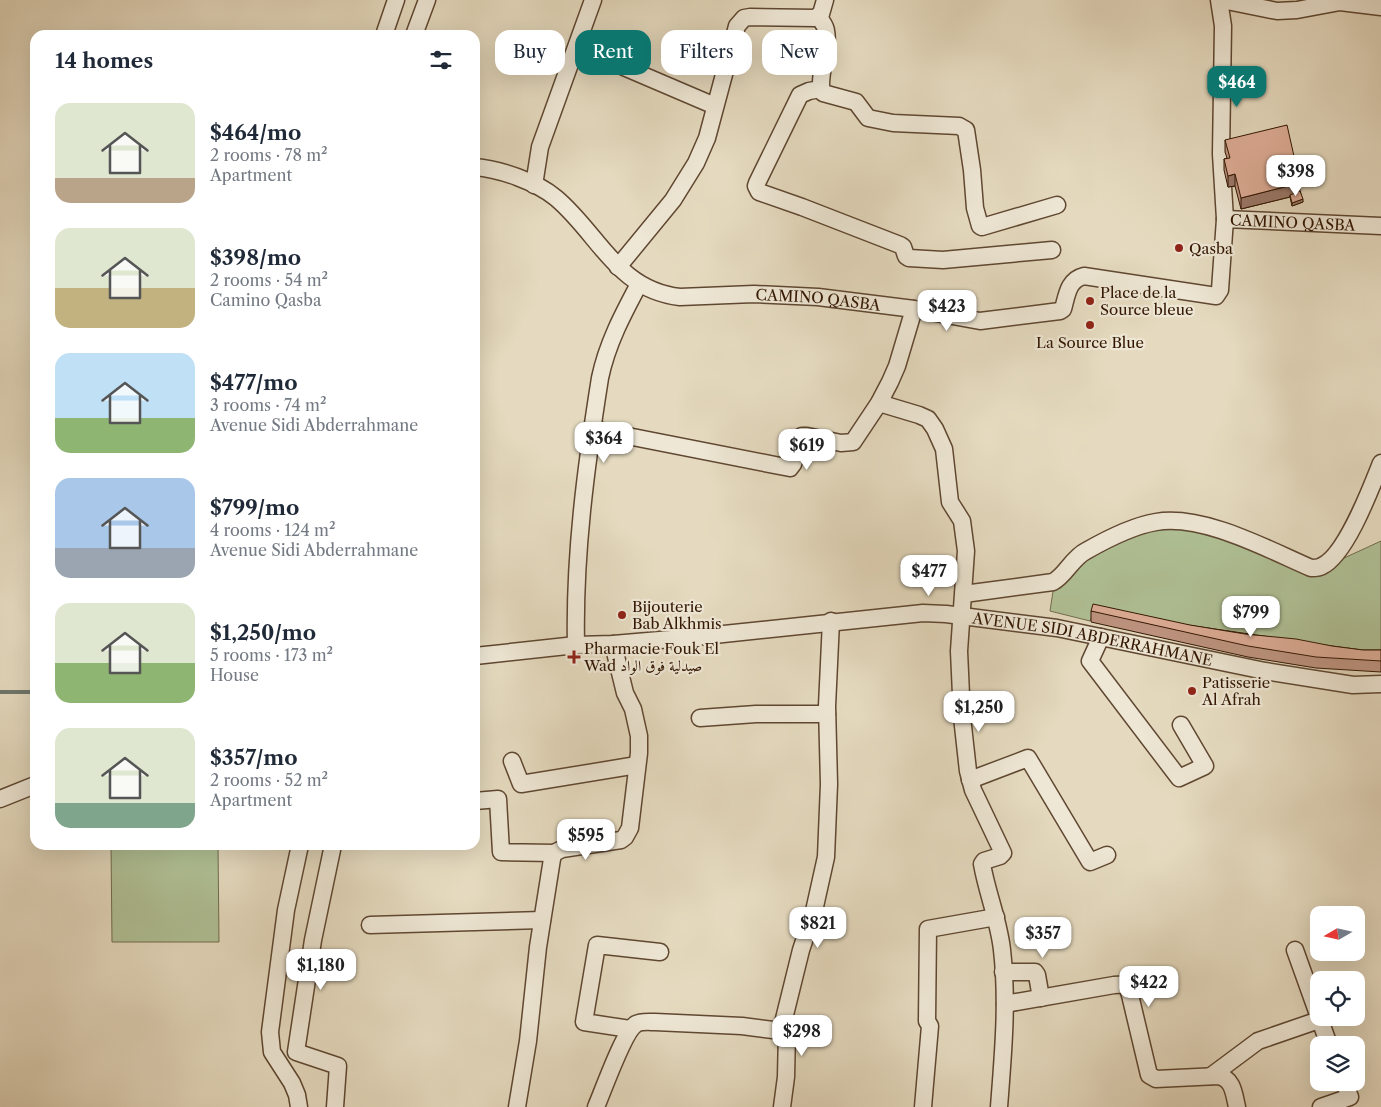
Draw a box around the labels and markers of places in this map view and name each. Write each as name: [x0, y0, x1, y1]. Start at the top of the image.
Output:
pin: $464: [1207, 66, 1267, 108]
pin: $398: [1266, 154, 1326, 197]
place label: Qasba: [1189, 239, 1233, 258]
marker: Qasba: [1173, 242, 1185, 254]
place label: Place de la Source bleue: [1100, 283, 1193, 319]
pin: $423: [917, 290, 977, 332]
marker: Place de la Source bleue: [1084, 295, 1096, 307]
marker: La Source Blue: [1084, 319, 1096, 331]
place label: La Source Blue: [1036, 333, 1144, 352]
pin: $364: [574, 422, 634, 464]
pin: $619: [777, 428, 837, 471]
pin: $477: [899, 554, 959, 597]
pin: $799: [1221, 596, 1281, 638]
place label: Bijouterie Bab Alkhmis: [632, 597, 722, 633]
marker: Bijouterie Bab Alkhmis: [616, 609, 628, 621]
place label: Pharmacie Fouk El Wad صيدلية فوق الواد: [583, 639, 719, 675]
marker: Pharmacie Fouk El Wad صيدلية فوق الواد: [568, 651, 580, 663]
place label: Patisserie Al Afrah: [1201, 673, 1270, 709]
marker: Patisserie Al Afrah: [1186, 685, 1198, 697]
pin: $1,250: [938, 690, 1020, 733]
pin: $595: [556, 818, 616, 861]
pin: $821: [788, 906, 848, 949]
pin: $357: [1013, 916, 1073, 959]
pin: $1,180: [280, 948, 362, 991]
pin: $422: [1119, 966, 1179, 1008]
pin: $298: [772, 1014, 832, 1057]

